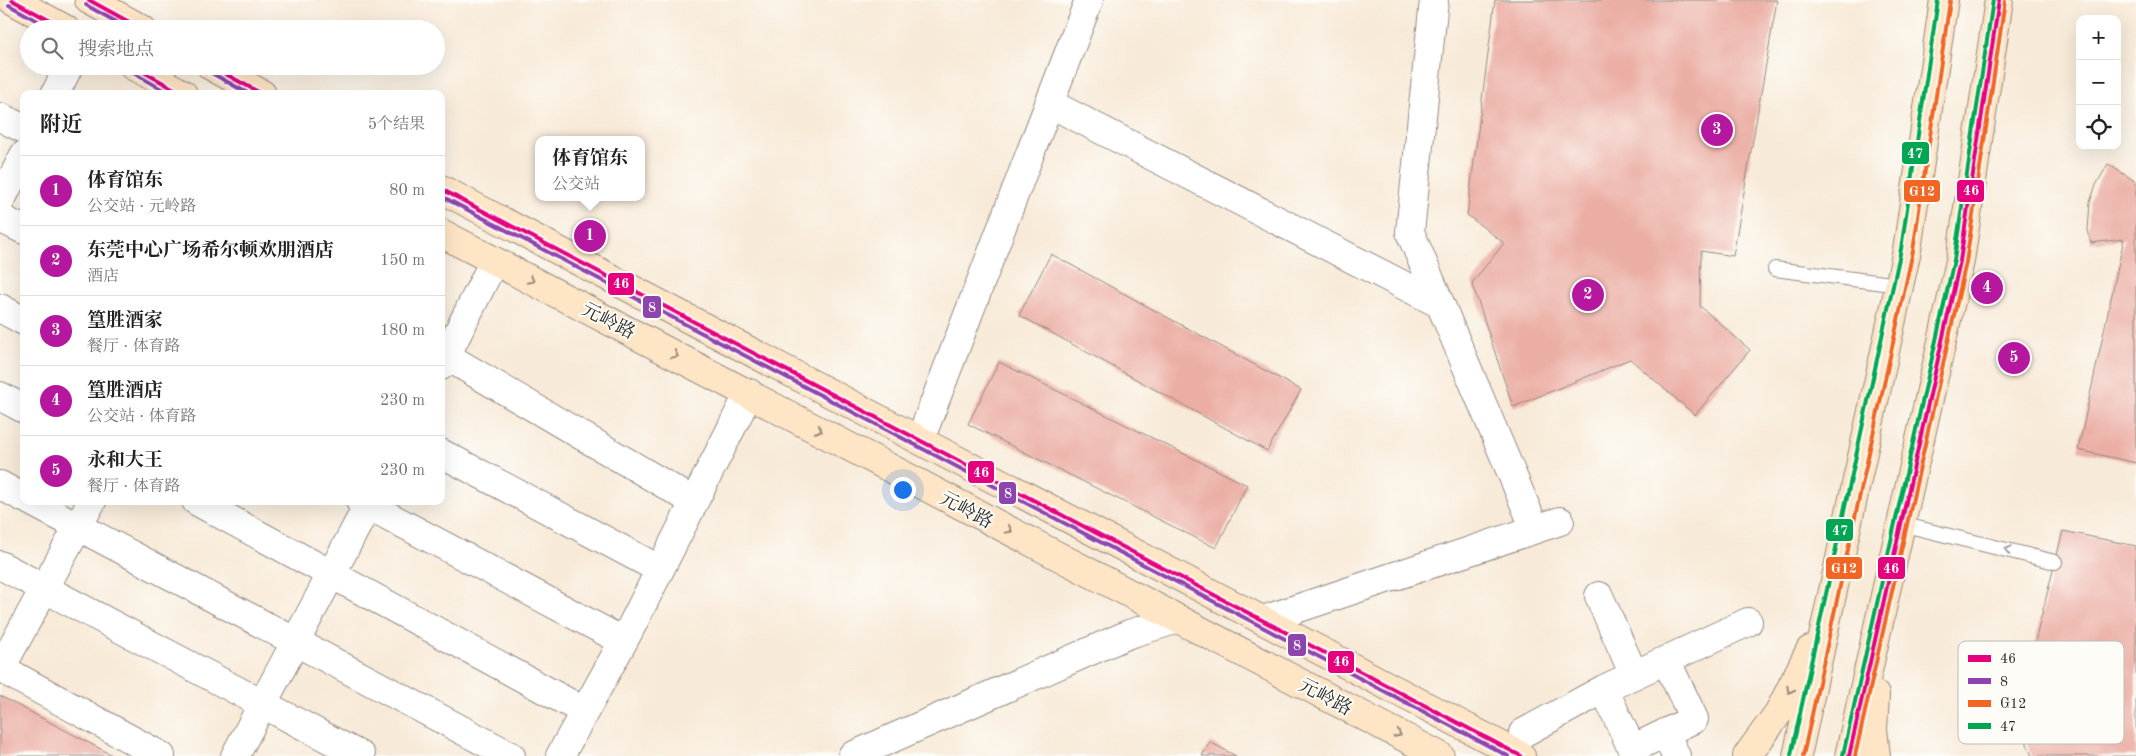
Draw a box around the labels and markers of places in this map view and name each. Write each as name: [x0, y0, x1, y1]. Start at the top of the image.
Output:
pin: 3: [1701, 111, 1733, 149]
pin: 1: [574, 217, 606, 255]
pin: 4: [1971, 269, 2003, 307]
pin: 2: [1572, 276, 1604, 314]
pin: 5: [1998, 339, 2030, 377]

